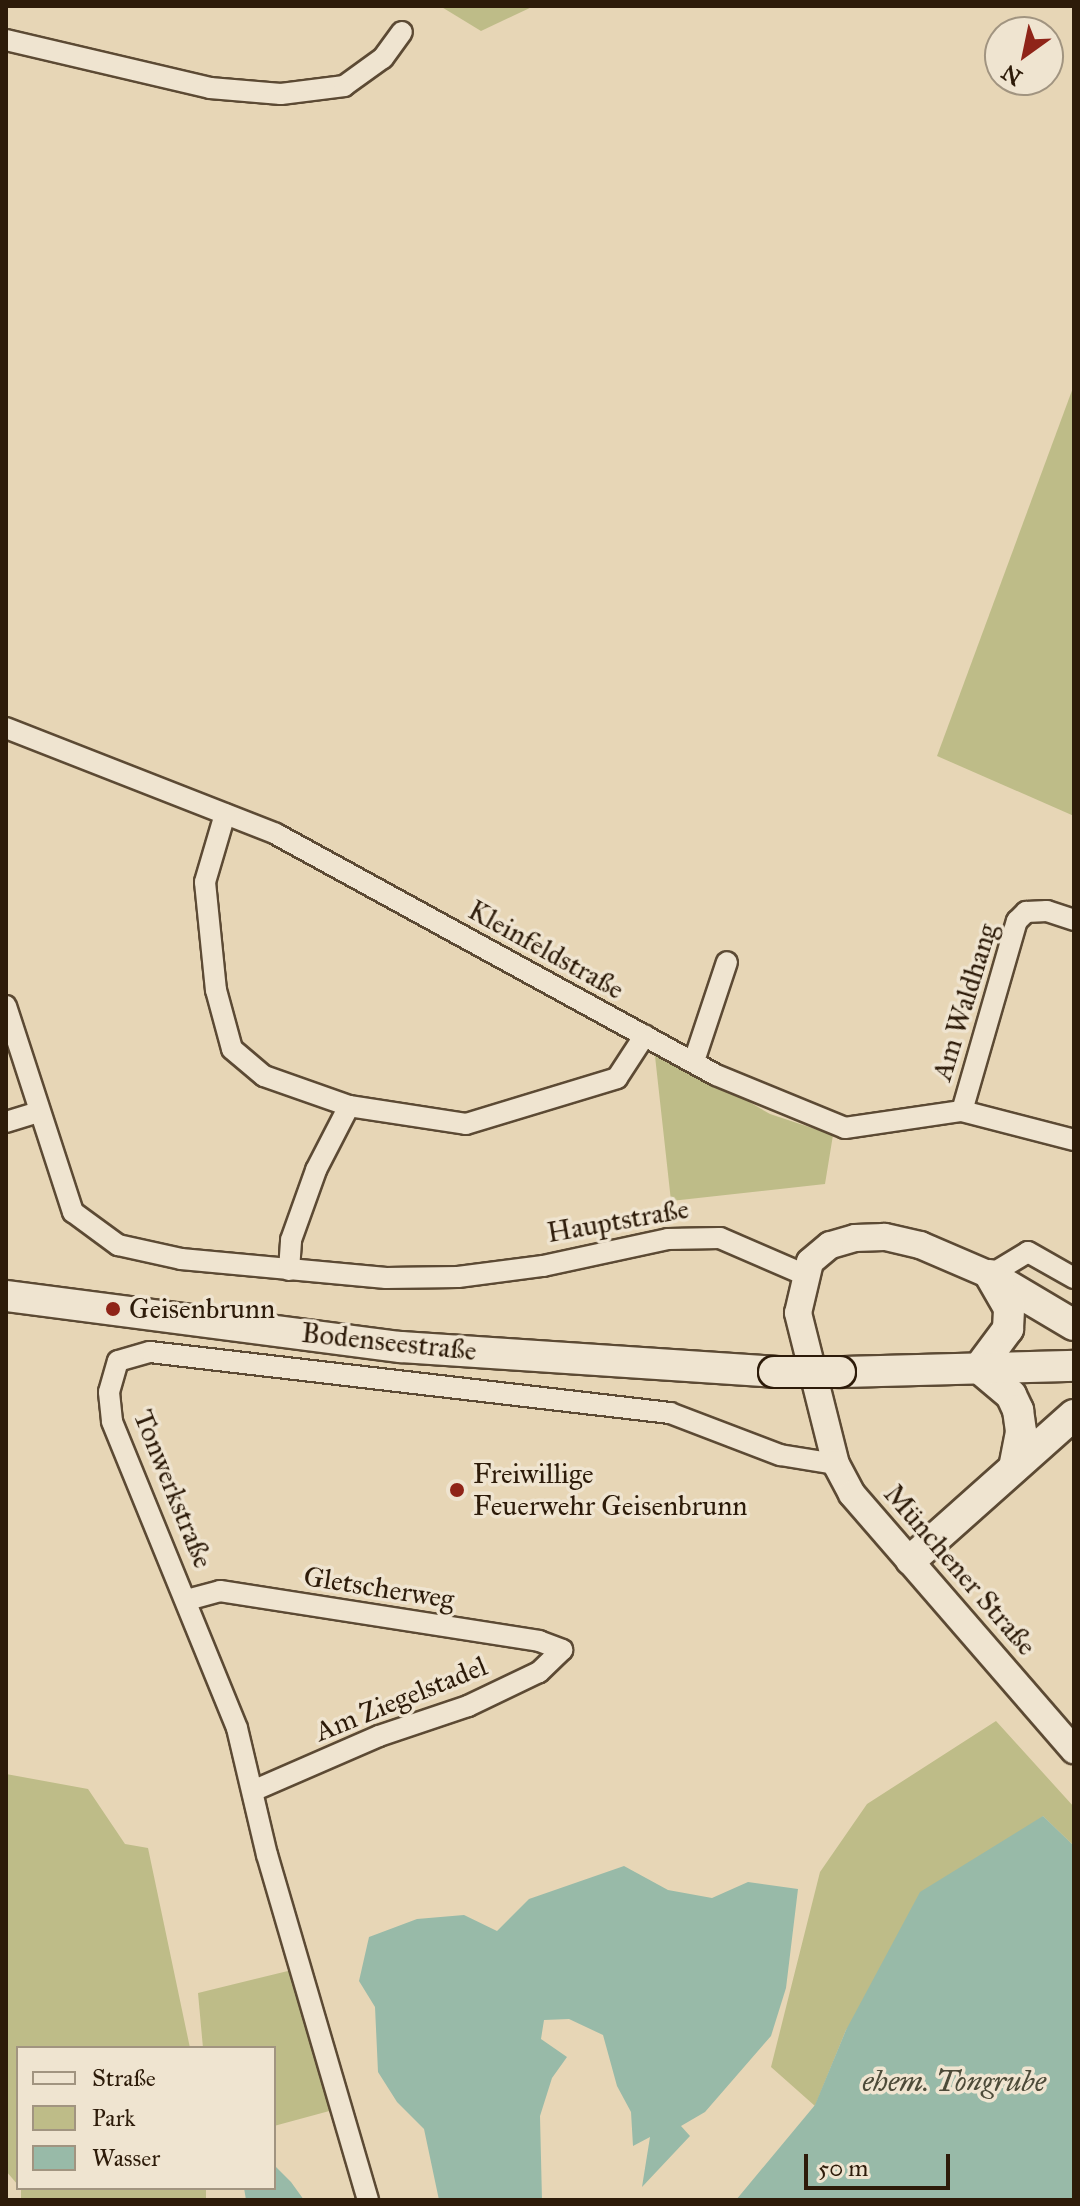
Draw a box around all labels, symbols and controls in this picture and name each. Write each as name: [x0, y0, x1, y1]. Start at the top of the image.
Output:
north arrow: [984, 16, 1064, 96]
text: N: [997, 58, 1027, 91]
street label: Kleinfeldstraße: [462, 893, 630, 1007]
street label: Am Waldhang: [925, 919, 1005, 1085]
street label: Hauptstraße: [544, 1192, 692, 1250]
place label: Geisenbrunn: [129, 1292, 275, 1326]
marker: Geisenbrunn: [104, 1300, 122, 1318]
street label: Bodenseestraße: [300, 1316, 478, 1368]
street label: Tonwerkstraße: [126, 1405, 220, 1573]
place label: Freiwillige Feuerwehr Geisenbrunn: [473, 1457, 747, 1523]
street label: Münchener Straße: [877, 1478, 1043, 1662]
marker: Freiwillige Feuerwehr Geisenbrunn: [448, 1481, 466, 1499]
street label: Gletscherweg: [301, 1560, 457, 1616]
street label: Am Ziegelstadel: [310, 1649, 492, 1749]
legend: [16, 2046, 276, 2190]
text: Straße: [92, 2063, 156, 2093]
water label: ehem. Tongrube: [862, 2063, 1046, 2099]
text: Park: [92, 2103, 135, 2133]
scale bar: [808, 2138, 954, 2188]
text: Wasser: [92, 2143, 160, 2173]
text: 50 m: [818, 2153, 868, 2183]

